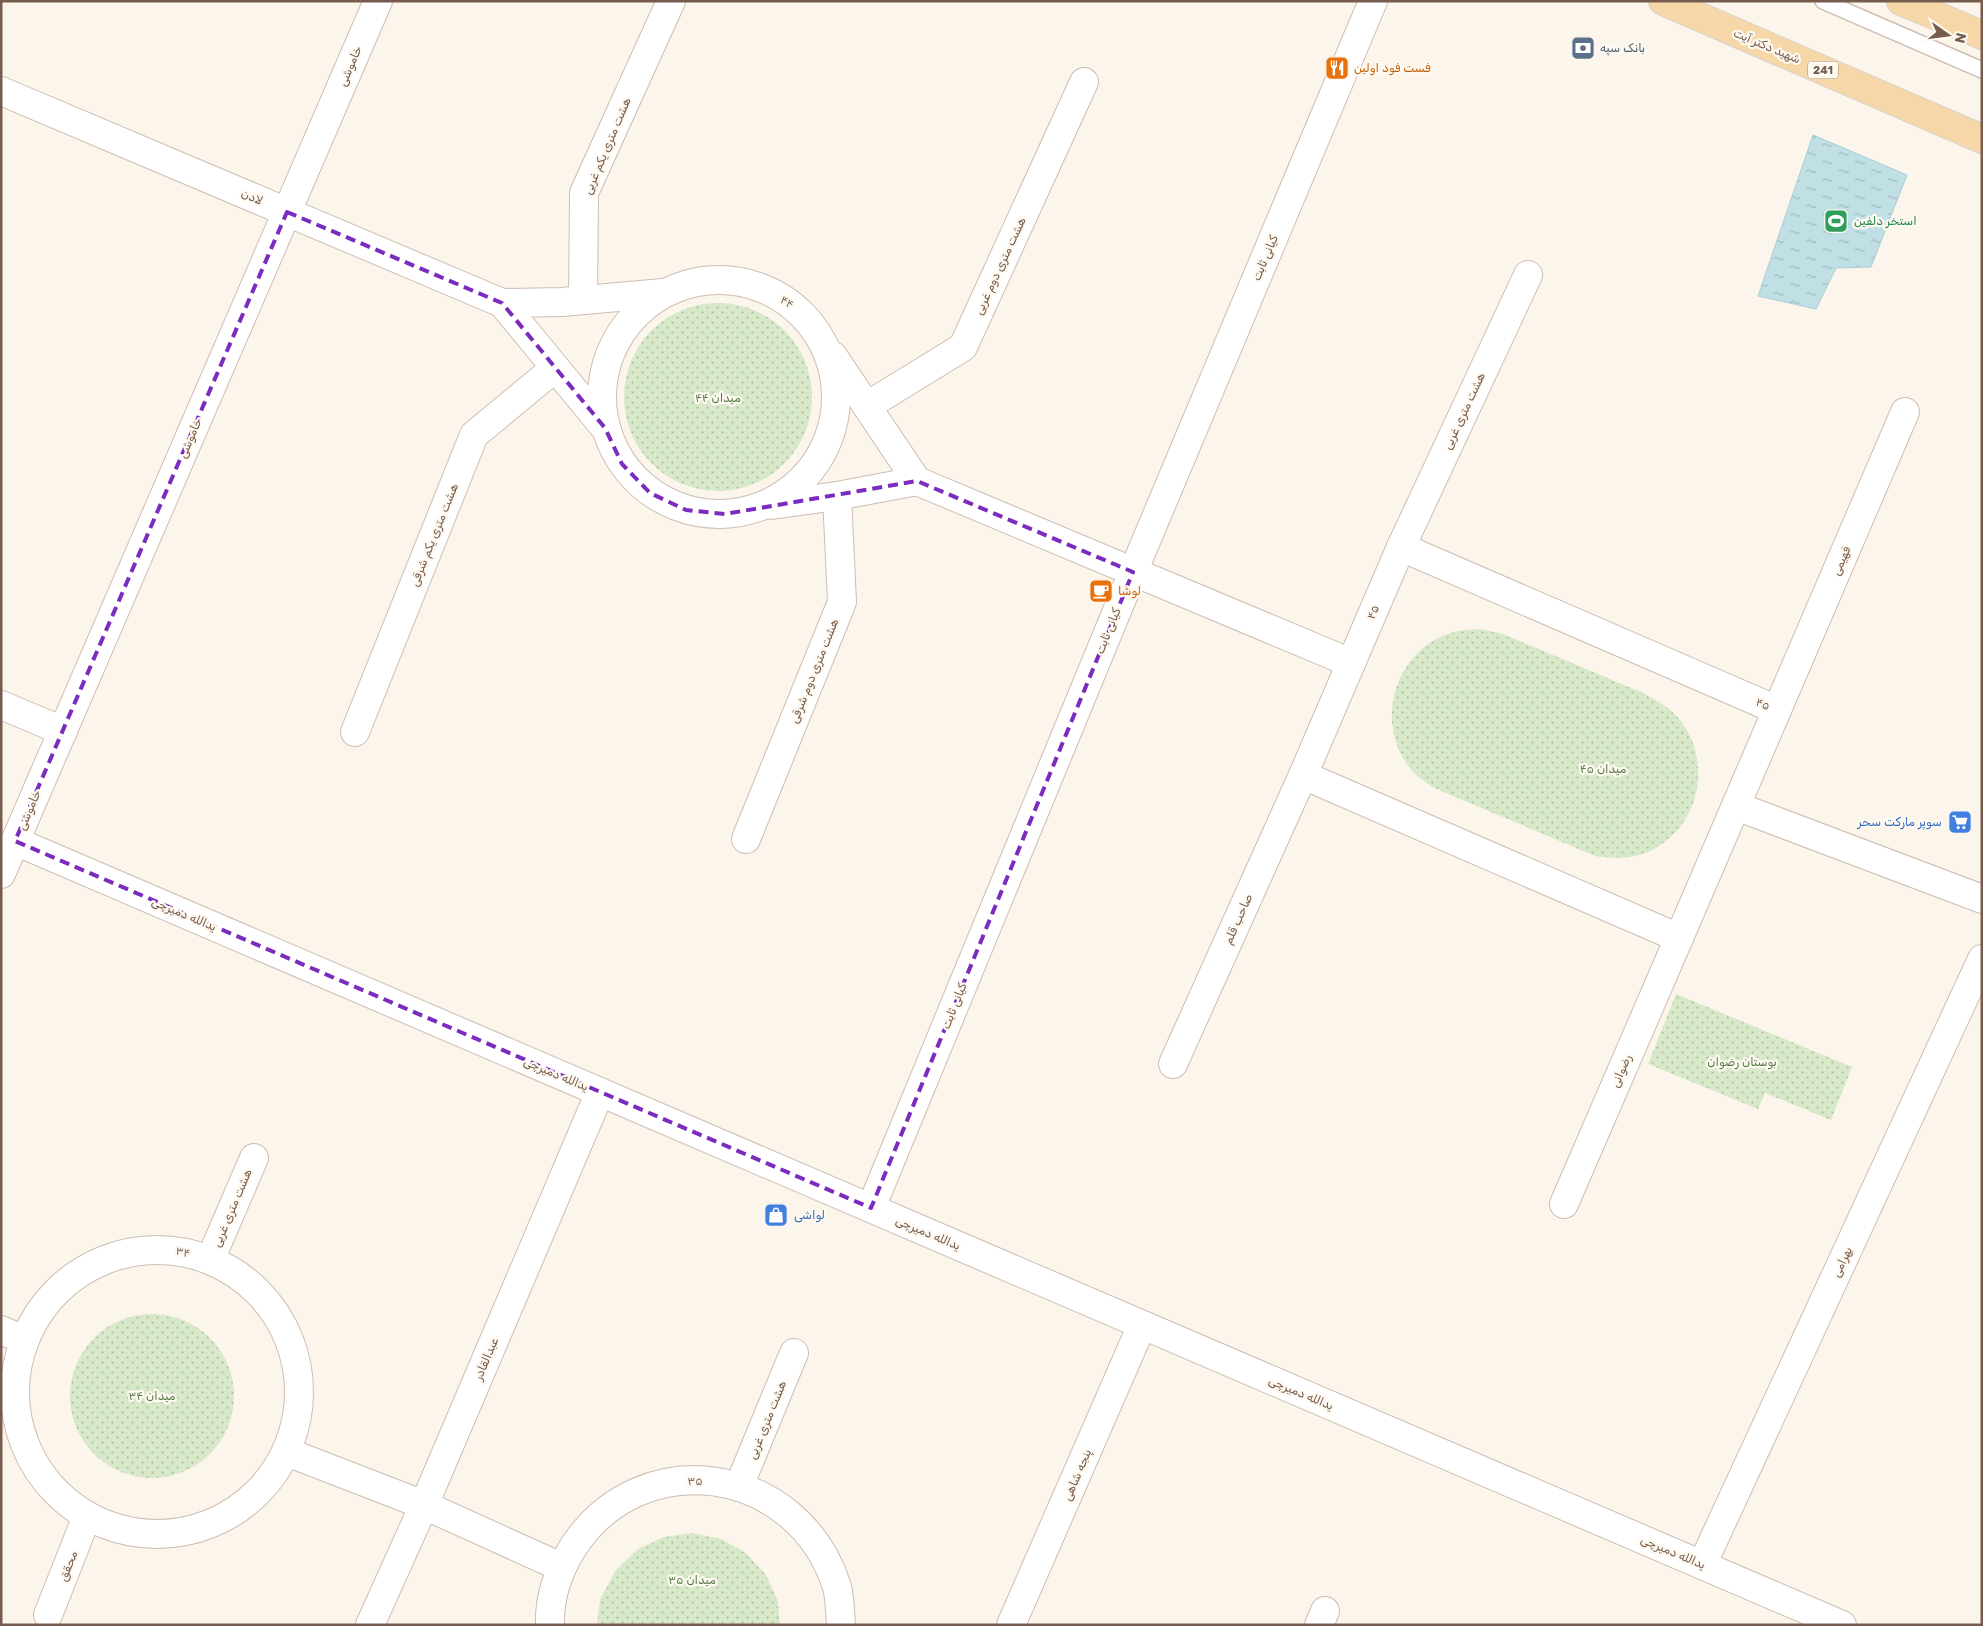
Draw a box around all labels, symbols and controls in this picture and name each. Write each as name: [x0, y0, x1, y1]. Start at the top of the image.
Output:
north arrow: [1923, 10, 1973, 60]
street label: شهید دکتر آیت: [1731, 26, 1803, 67]
text: N: [1951, 31, 1970, 45]
bank icon: بانک سپه: [1570, 35, 1596, 61]
place label: بانک سپه: [1600, 41, 1645, 56]
street label: خاموشی: [335, 44, 366, 89]
restaurant icon: فست فود اولین: [1324, 55, 1350, 81]
place label: فست فود اولین: [1354, 61, 1431, 76]
road number: 241: [1808, 62, 1838, 78]
street label: هشت متری یکم غربی: [580, 95, 635, 197]
street label: لادن: [239, 186, 265, 208]
sports icon: استخر دلفین: [1823, 208, 1849, 234]
place label: استخر دلفین: [1854, 214, 1917, 229]
street label: هشت متری دوم غربی: [971, 215, 1031, 318]
street label: کیانی ثابت: [1249, 232, 1282, 283]
street label: ۴۴: [778, 292, 797, 312]
street label: هشت متری غربی: [1440, 370, 1489, 452]
park label: میدان ۴۴: [695, 391, 741, 405]
street label: خاموشی: [175, 416, 206, 461]
street label: هشت متری یکم شرقی: [407, 481, 462, 589]
street label: فهیمی: [1829, 544, 1854, 578]
cafe icon: لوشا: [1088, 578, 1114, 604]
place label: لوشا: [1118, 584, 1141, 599]
street label: ۴۵: [1364, 603, 1382, 621]
street label: کیانی ثابت: [1092, 605, 1125, 656]
street label: هشت متری دوم شرقی: [787, 617, 843, 726]
street label: ۴۵: [1754, 695, 1772, 713]
park label: میدان ۴۵: [1580, 762, 1627, 776]
street label: خاموشی: [14, 788, 45, 833]
supermarket icon: سوپر مارکت سحر: [1947, 809, 1973, 835]
place label: سوپر مارکت سحر: [1856, 815, 1942, 830]
street label: صاحب قلم: [1221, 892, 1256, 947]
street label: یدالله دمیرچی: [149, 894, 218, 935]
street label: کیانی ثابت: [938, 980, 971, 1031]
street label: رضوانی: [1608, 1052, 1635, 1090]
street label: یدالله دمیرچی: [521, 1054, 590, 1095]
park label: بوستان رضوان: [1707, 1055, 1777, 1070]
street label: هشت متری غربی: [209, 1167, 256, 1250]
shop icon: لواشی: [763, 1202, 789, 1228]
place label: لواشی: [794, 1208, 825, 1223]
street label: یدالله دمیرچی: [893, 1213, 962, 1254]
street label: ۳۴: [174, 1244, 192, 1261]
street label: بهرامی: [1829, 1245, 1856, 1280]
street label: عبدالقادر: [470, 1335, 502, 1384]
street label: یدالله دمیرچی: [1266, 1373, 1335, 1414]
street label: هشت متری غربی: [745, 1379, 790, 1462]
park label: میدان ۳۴: [129, 1389, 176, 1403]
street label: پنجه شاهی: [1060, 1447, 1095, 1503]
street label: ۳۵: [687, 1474, 703, 1488]
street label: یدالله دمیرچی: [1638, 1532, 1707, 1573]
street label: محقق: [56, 1548, 82, 1584]
park label: میدان ۳۵: [668, 1573, 716, 1587]

